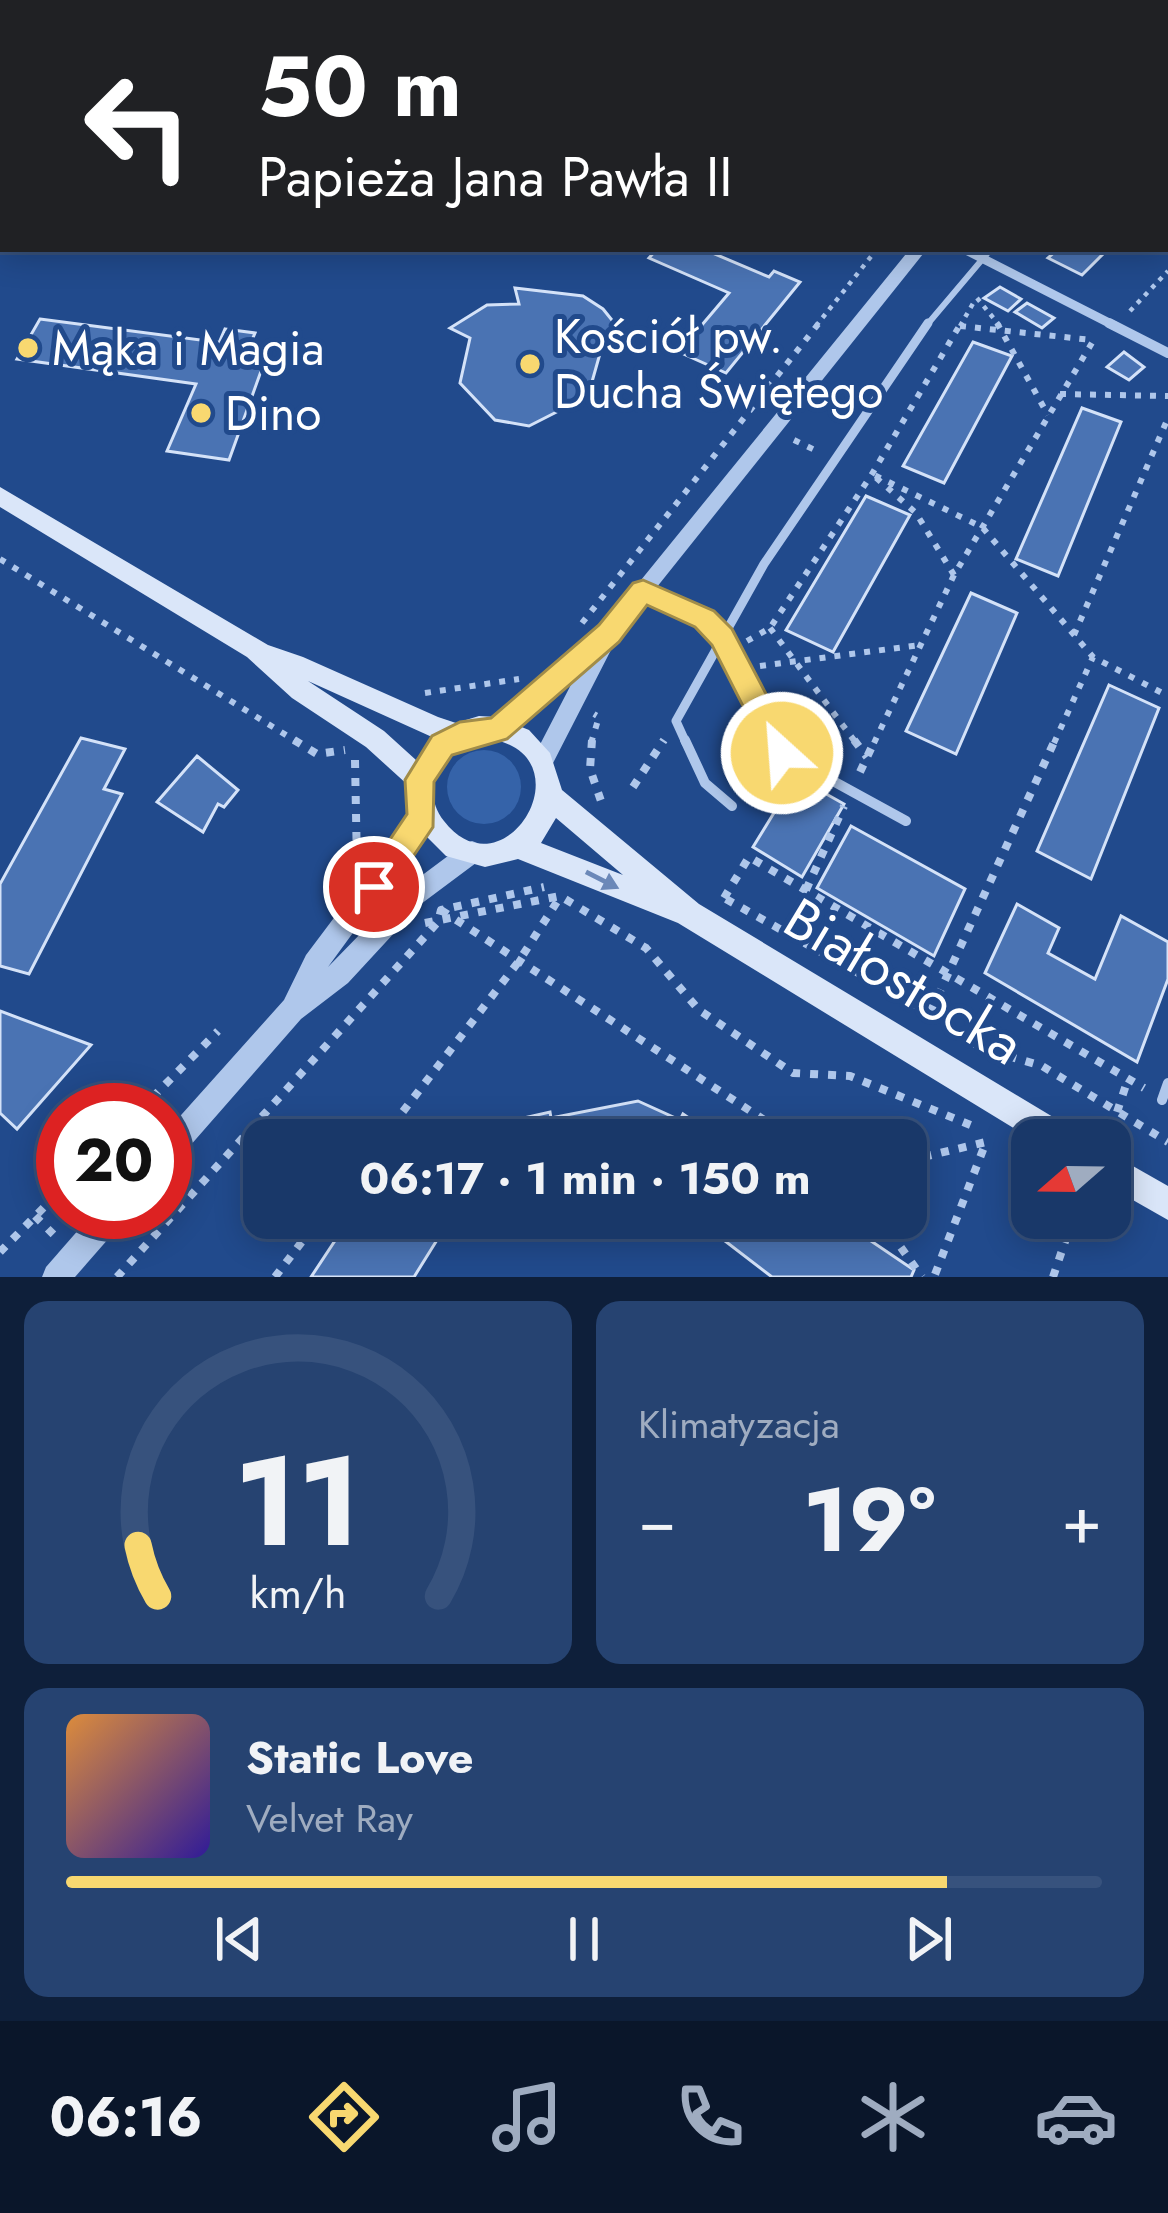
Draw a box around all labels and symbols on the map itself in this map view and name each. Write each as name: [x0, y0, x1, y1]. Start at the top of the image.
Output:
place label: Kościół pw. Ducha Świętego: [554, 302, 883, 426]
place label: Mąka i Magia: [52, 314, 325, 383]
marker: Mąka i Magia: [15, 335, 41, 361]
marker: Kościół pw. Ducha Świętego: [517, 351, 543, 377]
place label: Dino: [225, 379, 322, 448]
marker: Dino: [188, 400, 214, 426]
position arrow: [719, 690, 845, 816]
pin: [323, 836, 425, 938]
one-way arrow: [585, 869, 619, 889]
street label: Białostocka: [769, 877, 1039, 1085]
speed limit sign: 20: [36, 1083, 192, 1239]
north arrow: [1011, 1119, 1131, 1239]

